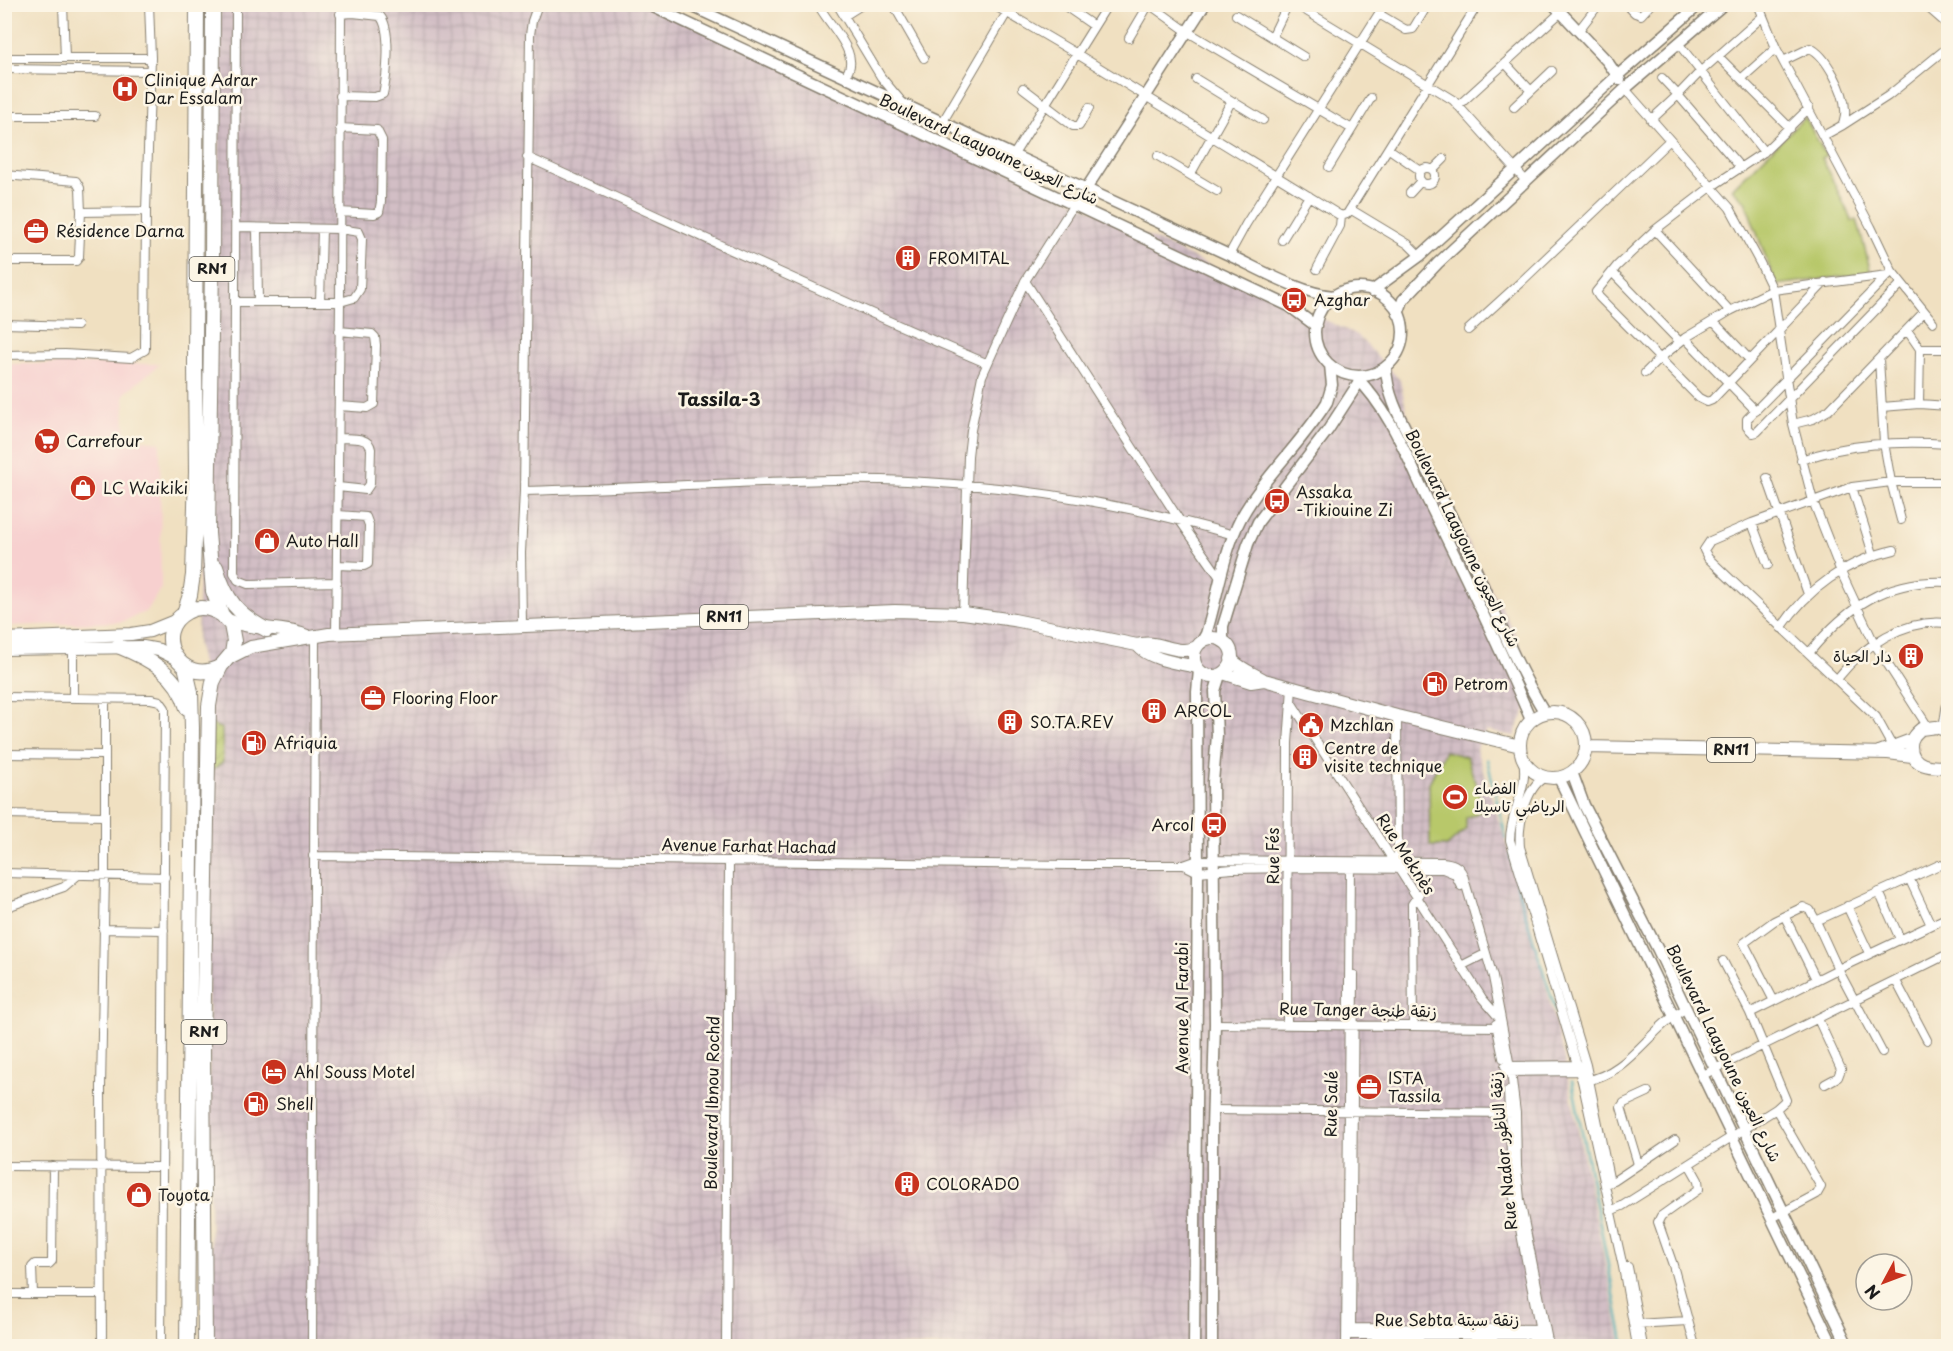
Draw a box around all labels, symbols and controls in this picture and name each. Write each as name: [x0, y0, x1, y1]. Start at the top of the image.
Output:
place label: Clinique Adrar Dar Essalam: [144, 67, 258, 109]
hospital icon: Clinique Adrar Dar Essalam: [110, 74, 140, 104]
street label: Boulevard Laayoune شارع العيون: [875, 87, 1103, 210]
office icon: Résidence Darna: [21, 216, 51, 246]
place label: Résidence Darna: [56, 218, 184, 242]
building icon: FROMITAL: [893, 243, 923, 273]
place label: FROMITAL: [928, 245, 1010, 269]
road number: RN1: [190, 257, 234, 281]
bus stop icon: Azghar: [1279, 285, 1309, 315]
place label: Azghar: [1314, 287, 1371, 311]
district label: Tassila-3: [677, 385, 761, 412]
street label: Boulevard Laayoune شارع العيون: [1400, 425, 1527, 651]
supermarket icon: Carrefour: [32, 426, 62, 456]
place label: Carrefour: [66, 428, 143, 452]
shop icon: LC Waikiki: [68, 473, 98, 503]
place label: LC Waikiki: [103, 475, 188, 499]
place label: Assaka -Tikiouine Zi: [1296, 479, 1393, 521]
bus stop icon: Assaka -Tikiouine Zi: [1262, 486, 1292, 516]
shop icon: Auto Hall: [252, 526, 282, 556]
place label: Auto Hall: [286, 528, 359, 552]
road number: RN11: [700, 605, 748, 629]
building icon: دار الحياة: [1896, 641, 1926, 671]
place label: دار الحياة: [1833, 643, 1892, 667]
fuel station icon: Petrom: [1420, 669, 1450, 699]
place label: Petrom: [1454, 671, 1508, 695]
office icon: Flooring Floor: [358, 683, 388, 713]
place label: Flooring Floor: [392, 685, 498, 709]
building icon: ARCOL: [1139, 696, 1169, 726]
place label: ARCOL: [1174, 698, 1232, 722]
building icon: SO.TA.REV: [995, 707, 1025, 737]
place label: SO.TA.REV: [1030, 709, 1113, 733]
public building icon: Mzchlan: [1296, 710, 1326, 740]
place label: Mzchlan: [1330, 712, 1394, 736]
fuel station icon: Afriquia: [239, 728, 269, 758]
place label: Afriquia: [274, 730, 337, 754]
place label: Centre de visite technique: [1324, 735, 1443, 777]
road number: RN11: [1707, 738, 1755, 762]
building icon: Centre de visite technique: [1290, 742, 1320, 772]
place label: الفضاء الرياضي تاسيلا: [1474, 775, 1565, 821]
sports icon: الفضاء الرياضي تاسيلا: [1440, 782, 1470, 812]
street label: Rue Meknès: [1372, 808, 1442, 899]
bus stop icon: Arcol: [1199, 810, 1229, 840]
place label: Arcol: [1151, 812, 1194, 836]
street label: Rue Fés: [1260, 827, 1284, 885]
street label: Avenue Farhat Hachad: [661, 831, 837, 859]
street label: Boulevard Laayoune شارع العيون: [1661, 940, 1788, 1166]
street label: Avenue Al Farabi: [1169, 942, 1193, 1074]
street label: Rue Tanger زنقة طنجة: [1279, 996, 1437, 1022]
street label: Boulevard Ibnou Rochd: [697, 1016, 725, 1190]
road number: RN1: [182, 1020, 226, 1044]
hotel icon: Ahl Souss Motel: [259, 1057, 289, 1087]
place label: Ahl Souss Motel: [294, 1059, 415, 1083]
place label: ISTA Tassila: [1388, 1065, 1441, 1107]
street label: Rue Salé: [1317, 1070, 1343, 1138]
street label: Rue Nador زنقة الناظور: [1482, 1071, 1522, 1232]
office icon: ISTA Tassila: [1354, 1072, 1384, 1102]
fuel station icon: Shell: [241, 1089, 271, 1119]
place label: Shell: [276, 1091, 314, 1115]
building icon: COLORADO: [892, 1169, 922, 1199]
place label: COLORADO: [926, 1171, 1020, 1195]
shop icon: Toyota: [124, 1180, 154, 1210]
place label: Toyota: [158, 1182, 210, 1206]
north arrow: [1854, 1252, 1914, 1312]
text: N: [1859, 1280, 1885, 1305]
street label: Rue Sebta زنقة سبتة: [1375, 1307, 1519, 1331]

